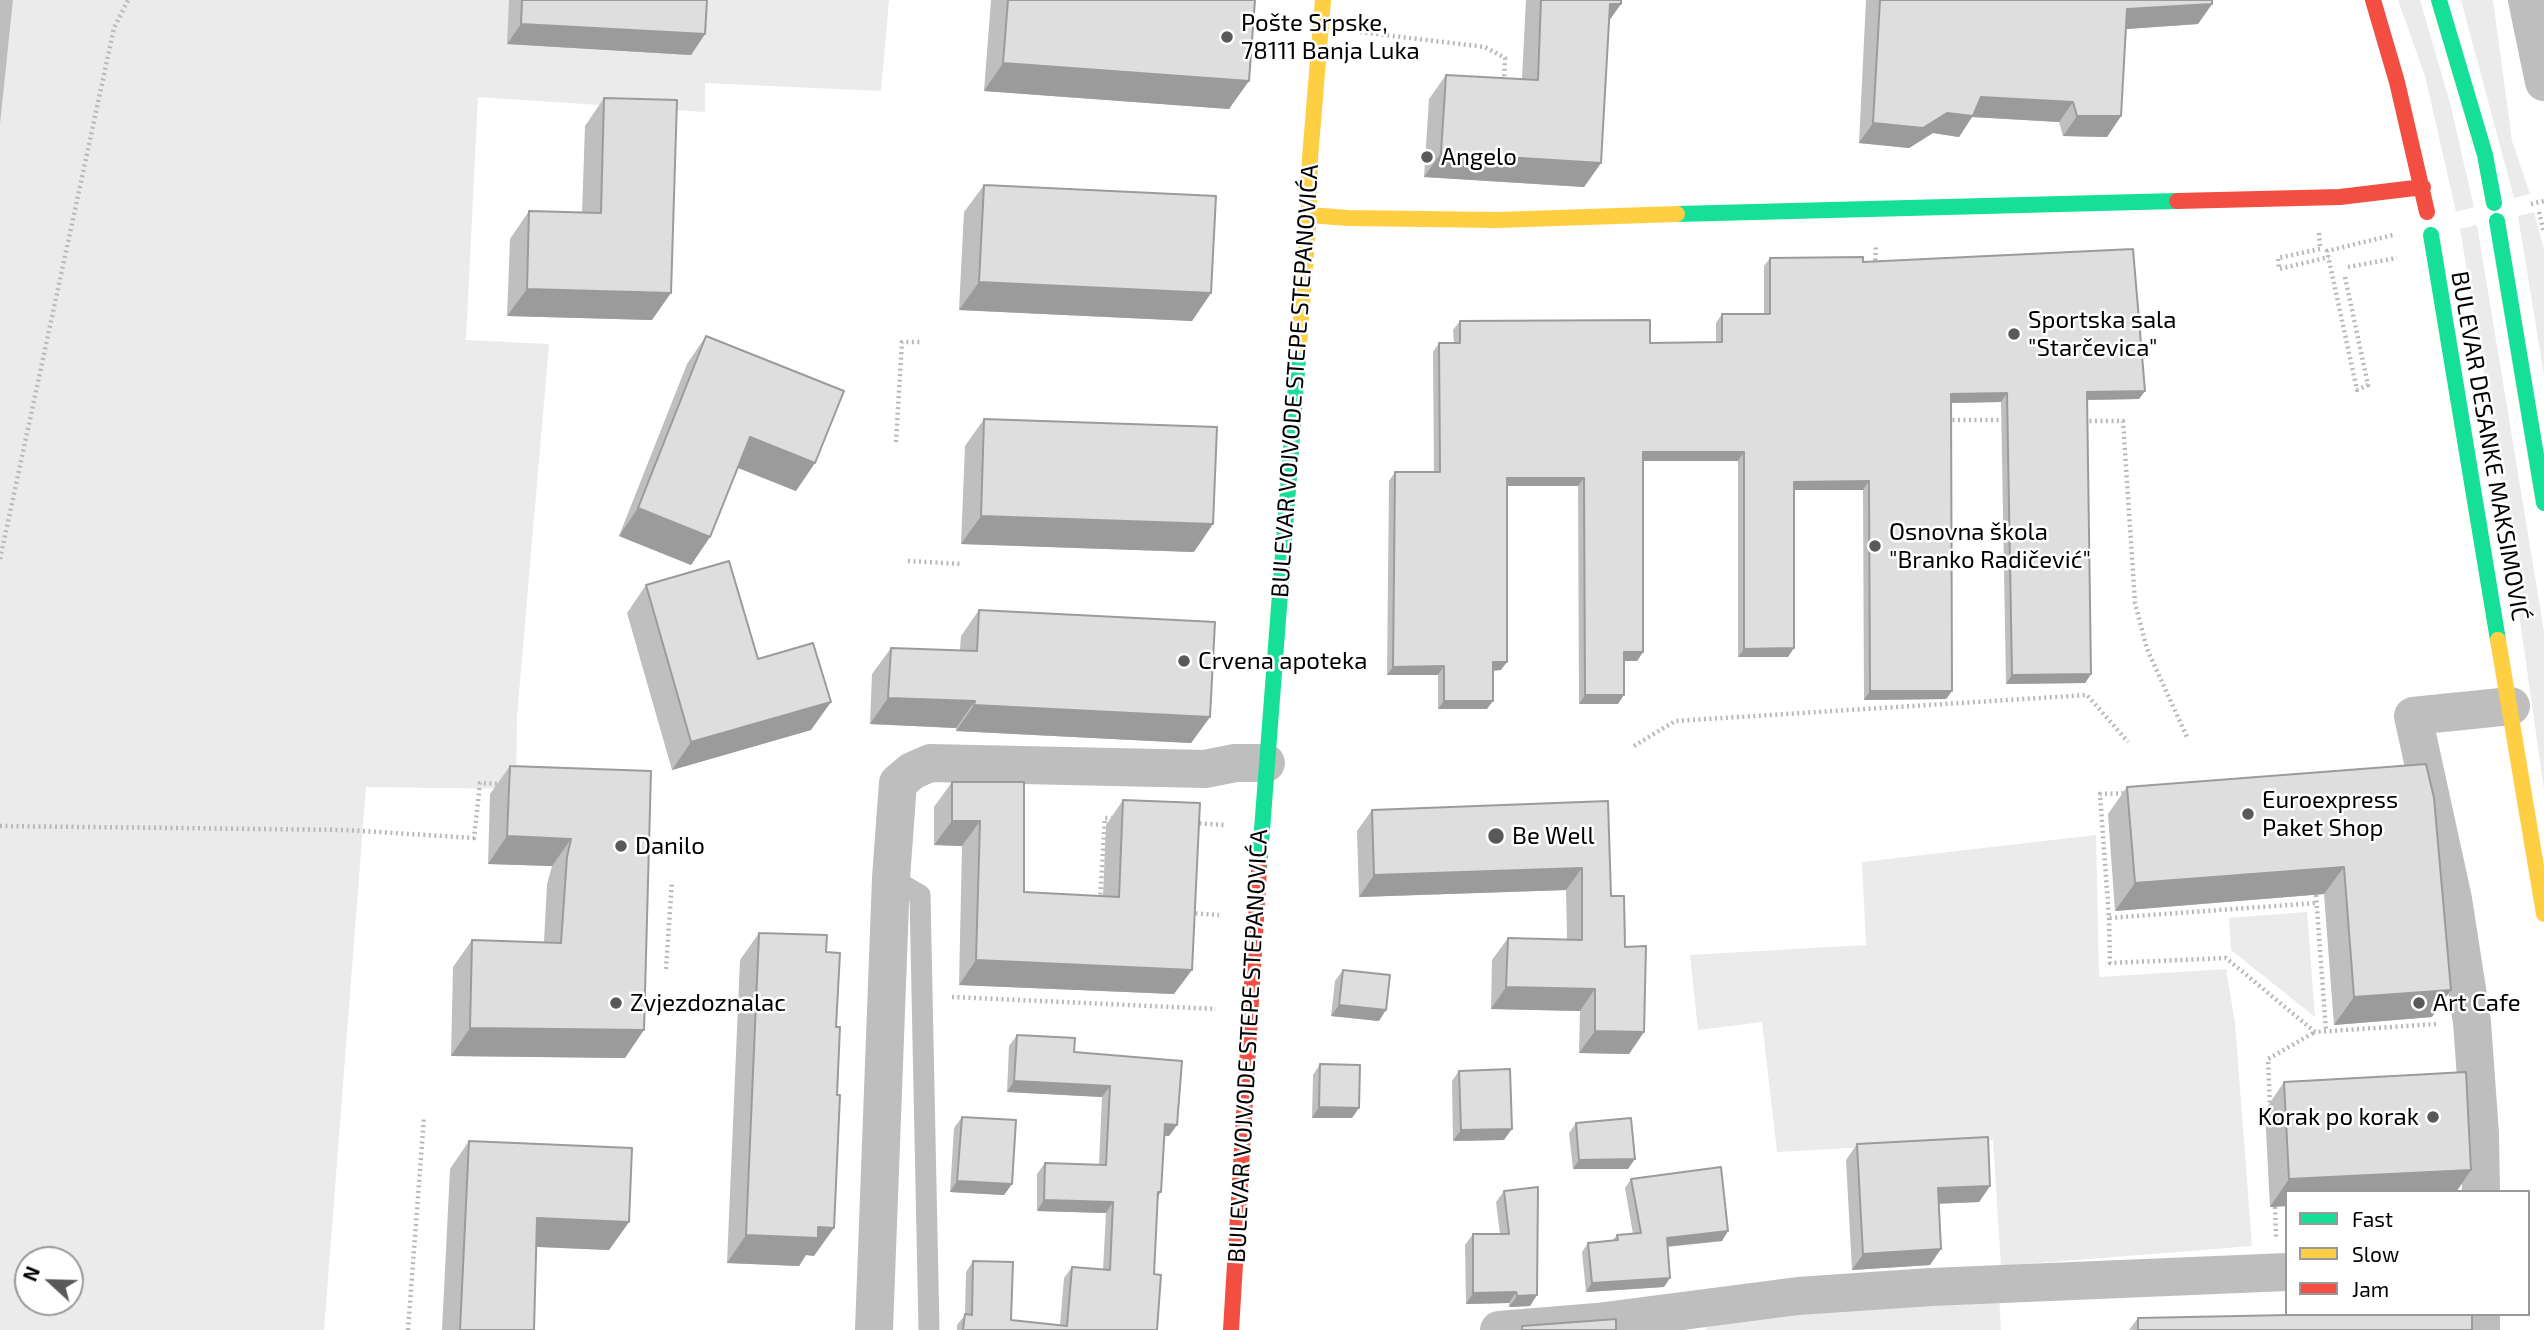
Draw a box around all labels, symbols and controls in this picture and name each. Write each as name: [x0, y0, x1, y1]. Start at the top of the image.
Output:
place label: Pošte Srpske, 78111 Banja Luka: [1241, 9, 1420, 65]
marker: Pošte Srpske, 78111 Banja Luka: [1219, 29, 1235, 45]
place label: Angelo: [1441, 143, 1517, 171]
marker: Angelo: [1419, 149, 1435, 165]
street label: BULEVAR VOJVODE STEPE STEPANOVIĆA: [1265, 163, 1325, 599]
street label: BULEVAR DESANKE MAKSIMOVIĆ: [2445, 269, 2535, 623]
place label: Sportska sala "Starčevica": [2028, 306, 2176, 362]
marker: Sportska sala "Starčevica": [2006, 326, 2022, 342]
place label: Osnovna škola "Branko Radičević": [1889, 518, 2091, 574]
marker: Osnovna škola "Branko Radičević": [1867, 538, 1883, 554]
place label: Crvena apoteka: [1198, 647, 1367, 675]
marker: Crvena apoteka: [1176, 653, 1192, 669]
place label: Euroexpress Paket Shop: [2262, 786, 2398, 842]
marker: Euroexpress Paket Shop: [2240, 806, 2256, 822]
place label: Be Well: [1512, 822, 1595, 850]
marker: Be Well: [1486, 826, 1506, 846]
street label: BULEVAR VOJVODE STEPE STEPANOVIĆA: [1222, 828, 1274, 1264]
place label: Danilo: [635, 832, 705, 860]
marker: Danilo: [613, 838, 629, 854]
place label: Zvjezdoznalac: [630, 989, 786, 1017]
place label: Art Cafe: [2433, 989, 2521, 1017]
marker: Zvjezdoznalac: [608, 995, 624, 1011]
marker: Art Cafe: [2411, 995, 2427, 1011]
place label: Korak po korak: [2258, 1103, 2419, 1131]
marker: Korak po korak: [2425, 1109, 2441, 1125]
legend: [2285, 1190, 2530, 1316]
text: Fast: [2352, 1206, 2393, 1231]
text: Slow: [2352, 1241, 2399, 1266]
north arrow: [14, 1246, 84, 1316]
text: N: [18, 1263, 44, 1284]
text: Jam: [2352, 1276, 2389, 1301]

